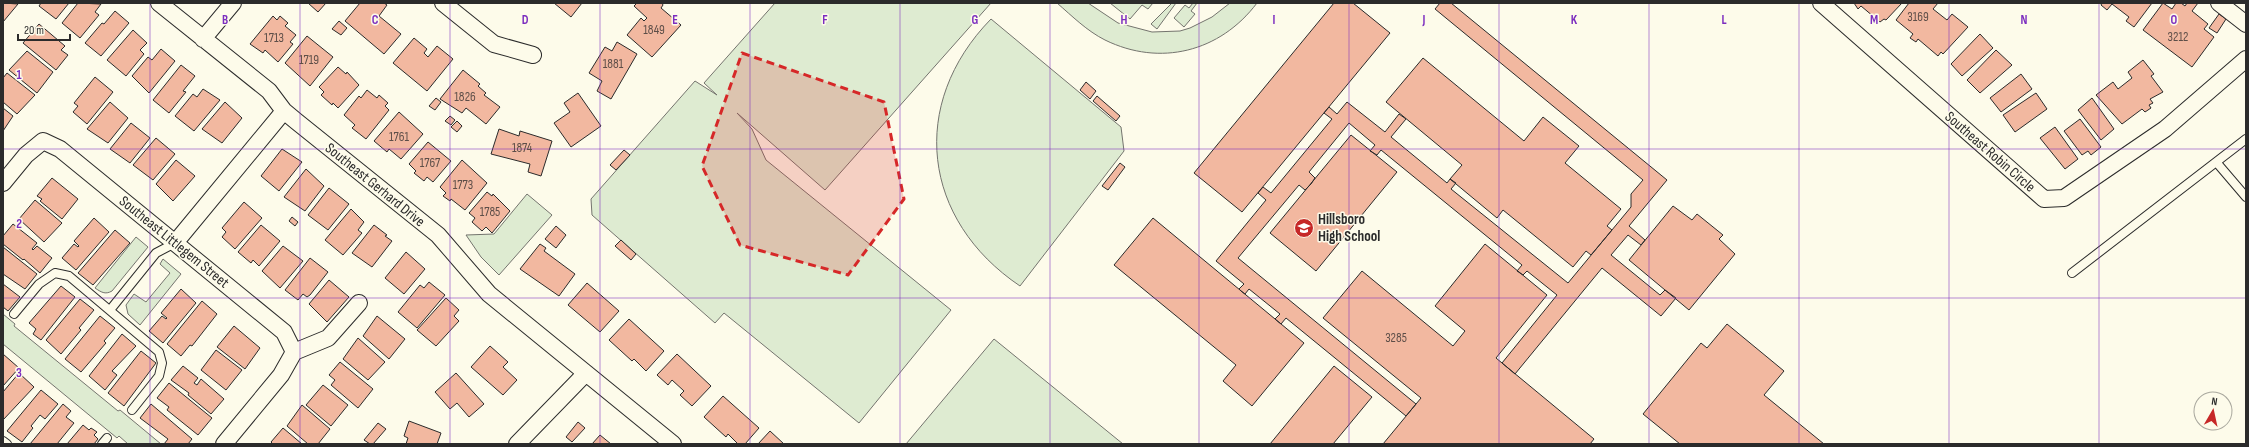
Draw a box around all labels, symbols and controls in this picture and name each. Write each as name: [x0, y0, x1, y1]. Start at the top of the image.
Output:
house number: 3169: [1907, 9, 1929, 25]
text: B: [222, 12, 228, 28]
text: C: [372, 12, 379, 28]
text: D: [522, 12, 529, 28]
text: E: [672, 12, 678, 28]
text: F: [822, 12, 828, 28]
text: G: [972, 12, 979, 28]
text: H: [1121, 12, 1128, 28]
text: I: [1273, 12, 1276, 28]
text: J: [1422, 12, 1426, 28]
text: K: [1571, 12, 1578, 28]
text: L: [1721, 12, 1727, 28]
text: M: [1870, 12, 1878, 28]
text: N: [2021, 12, 2028, 28]
text: O: [2171, 12, 2178, 28]
scale bar: [18, 16, 70, 42]
house number: 1849: [643, 22, 665, 38]
text: 20 m: [24, 23, 44, 38]
house number: 3212: [2168, 29, 2188, 45]
house number: 1713: [264, 30, 284, 46]
house number: 1719: [299, 52, 319, 68]
house number: 1881: [603, 56, 624, 72]
text: 1: [16, 67, 22, 83]
house number: 1826: [454, 89, 476, 105]
street label: Southeast Robin Circle: [1941, 107, 2039, 197]
house number: 1761: [389, 129, 409, 145]
street label: Southeast Gerhard Drive: [321, 139, 429, 231]
house number: 1874: [512, 140, 533, 156]
house number: 1767: [420, 155, 441, 171]
house number: 1773: [453, 177, 473, 193]
street label: Southeast Littlegem Street: [115, 192, 233, 292]
house number: 1785: [480, 204, 500, 220]
place label: Hillsboro High School: [1318, 210, 1380, 246]
text: 2: [16, 216, 22, 232]
school or university icon: Hillsboro High School: [1293, 217, 1315, 239]
house number: 3285: [1385, 330, 1407, 346]
text: 3: [16, 365, 22, 381]
north arrow: [2193, 391, 2233, 431]
text: N: [2211, 395, 2219, 409]

